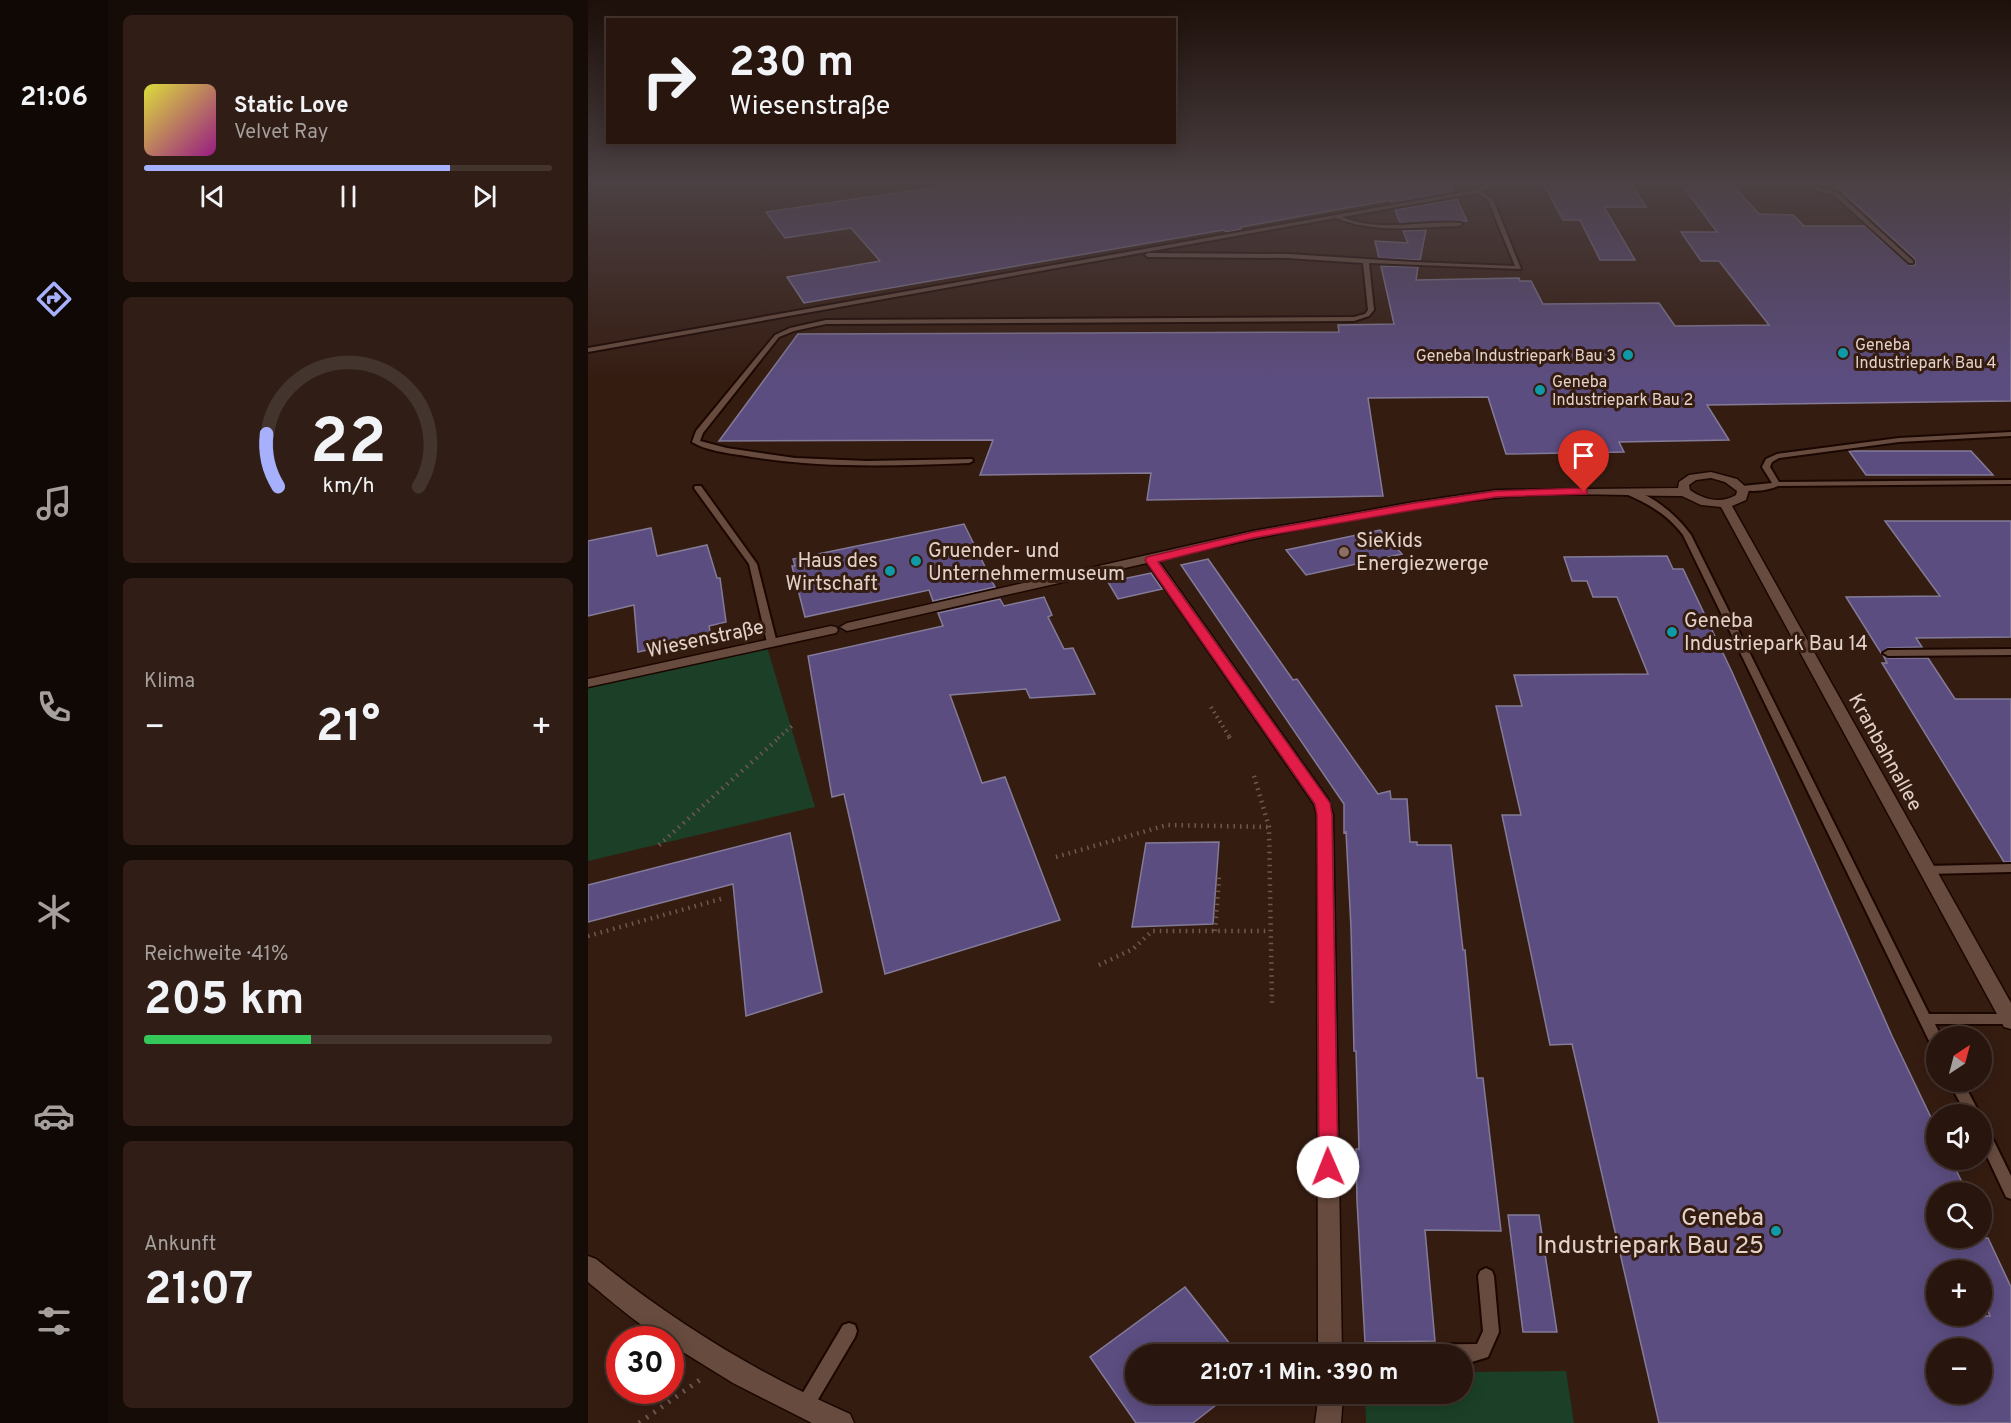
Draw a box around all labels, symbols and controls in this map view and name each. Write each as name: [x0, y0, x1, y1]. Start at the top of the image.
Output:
text: 230 m: [729, 38, 854, 91]
icon: right: [630, 42, 708, 120]
text: 21:06: [20, 81, 88, 115]
text: Wiesenstraße: [729, 90, 890, 124]
text: Static Love: [234, 93, 348, 120]
text: Velvet Ray: [234, 120, 328, 146]
icon: previous: [196, 180, 229, 213]
icon: pause: [332, 180, 365, 213]
icon: next: [468, 180, 501, 213]
icon: directions: [33, 278, 75, 320]
place label: Geneba Industriepark Bau 4: [1855, 336, 1997, 374]
marker: Geneba Industriepark Bau 4: [1836, 346, 1850, 360]
place label: Geneba Industriepark Bau 3: [1416, 347, 1616, 367]
marker: Geneba Industriepark Bau 3: [1621, 348, 1635, 362]
place label: Geneba Industriepark Bau 2: [1552, 373, 1693, 411]
marker: Geneba Industriepark Bau 2: [1533, 383, 1547, 397]
text: 22: [310, 406, 386, 485]
pin: [1558, 430, 1609, 492]
icon: arrive: [1567, 439, 1600, 472]
text: km/h: [322, 473, 374, 500]
icon: music: [33, 482, 75, 524]
place label: SieKids Energiezwerge: [1356, 529, 1489, 578]
place label: Gruender- und Unternehmermuseum: [928, 539, 1125, 588]
marker: SieKids Energiezwerge: [1337, 545, 1351, 559]
place label: Haus des Wirtschaft: [785, 549, 878, 598]
marker: Gruender- und Unternehmermuseum: [909, 554, 923, 568]
marker: Haus des Wirtschaft: [883, 564, 897, 578]
place label: Geneba Industriepark Bau 14: [1684, 609, 1868, 658]
street label: Wiesenstraße: [644, 615, 767, 665]
marker: Geneba Industriepark Bau 14: [1665, 625, 1679, 639]
text: Klima: [144, 669, 195, 695]
icon: phone: [33, 686, 75, 728]
street label: Kranbahnallee: [1841, 690, 1927, 816]
text: 21°: [316, 700, 380, 757]
text: −: [144, 708, 165, 750]
text: +: [531, 708, 552, 750]
icon: climate: [33, 891, 75, 933]
text: Reichweite · 41%: [144, 942, 288, 968]
text: 205 km: [144, 973, 305, 1030]
north arrow: [1926, 1026, 1992, 1092]
map controls: [1926, 1026, 1992, 1404]
icon: car: [33, 1095, 75, 1137]
button: sound: [1926, 1104, 1992, 1170]
position arrow: [1296, 1135, 1360, 1199]
button: search: [1926, 1182, 1992, 1248]
place label: Geneba Industriepark Bau 25: [1537, 1204, 1764, 1262]
marker: Geneba Industriepark Bau 25: [1769, 1224, 1783, 1238]
text: Ankunft: [144, 1232, 216, 1258]
button: +: [1926, 1260, 1992, 1326]
text: 21:07: [144, 1263, 253, 1320]
icon: filters: [33, 1300, 75, 1342]
speed limit sign: 30: [606, 1326, 684, 1404]
button: −: [1926, 1338, 1992, 1404]
text: 21:07 · 1 Min. · 390 m: [1200, 1360, 1398, 1387]

